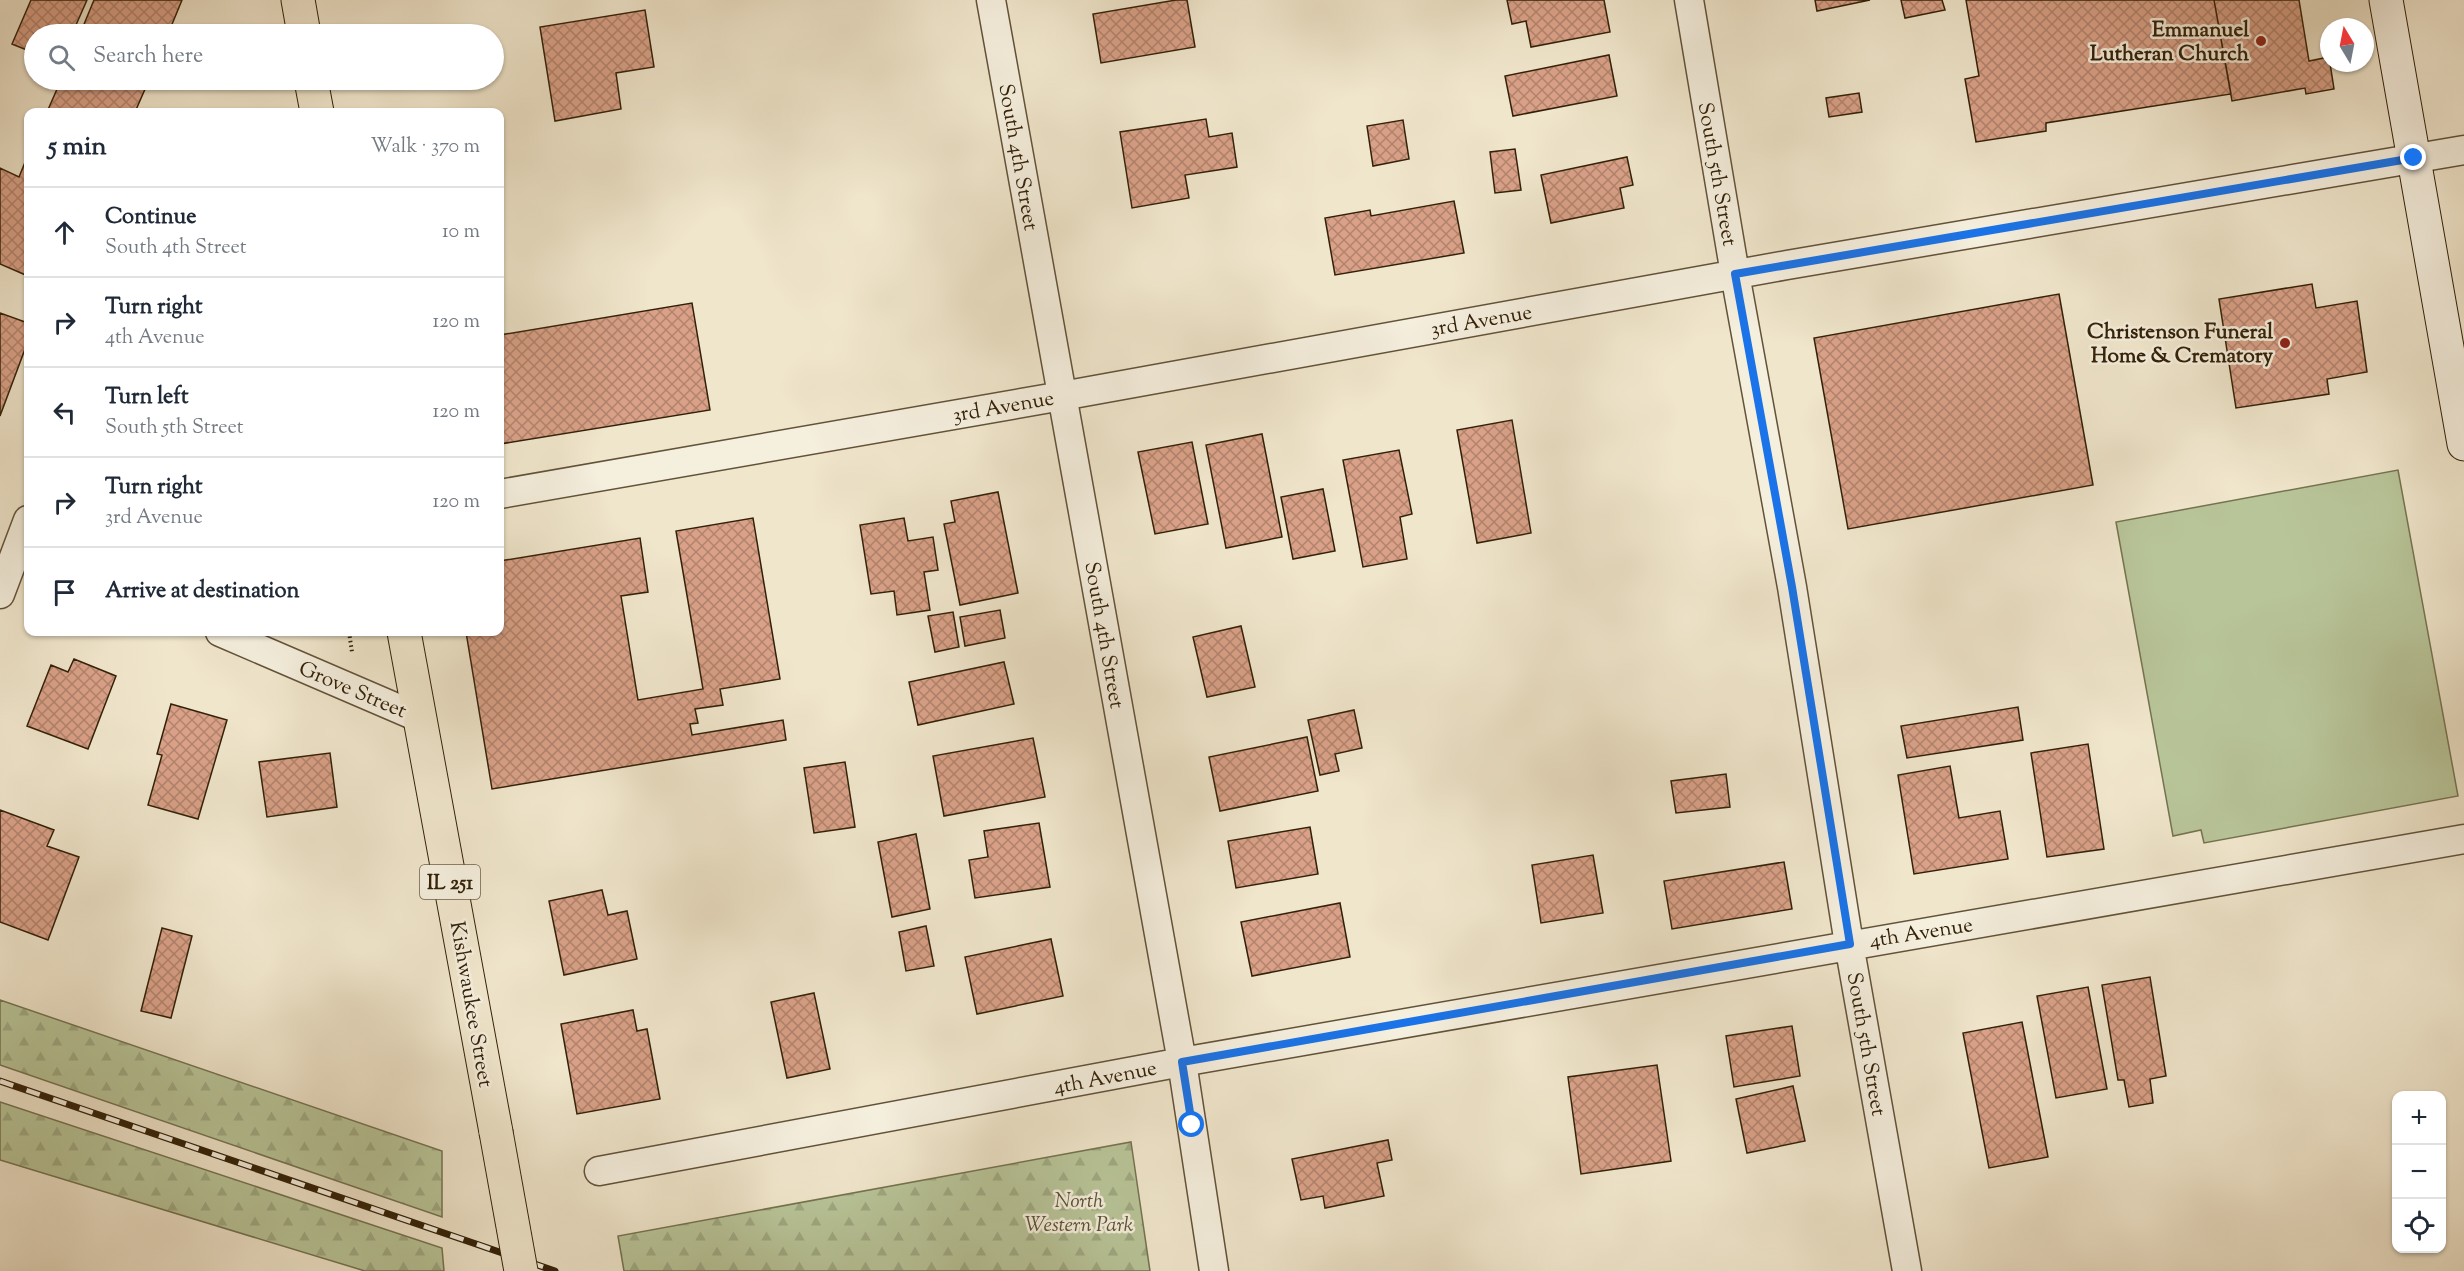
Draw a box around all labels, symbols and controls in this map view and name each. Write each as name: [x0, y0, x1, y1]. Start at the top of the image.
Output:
place label: Emmanuel Lutheran Church: [2090, 16, 2250, 70]
north arrow: [2320, 18, 2374, 72]
search box: [24, 24, 504, 90]
marker: Emmanuel Lutheran Church: [2254, 34, 2268, 48]
icon: search: [45, 41, 78, 74]
text: Search here: [93, 41, 203, 73]
street label: South 4th Street: [989, 82, 1045, 233]
street label: South 5th Street: [1689, 100, 1743, 249]
text: 5 min: [48, 129, 107, 166]
text: Walk · 370 m: [370, 133, 480, 162]
route end: [2400, 144, 2426, 170]
text: Continue: [105, 202, 196, 234]
icon: ahead: [48, 216, 81, 249]
text: 10 m: [442, 218, 480, 247]
text: South 4th Street: [105, 234, 247, 263]
text: Turn right: [105, 292, 202, 324]
street label: 3rd Avenue: [1428, 298, 1535, 346]
icon: right: [48, 306, 81, 339]
text: 120 m: [432, 308, 480, 337]
place label: Christenson Funeral Home & Crematory: [2087, 318, 2274, 372]
text: 4th Avenue: [105, 324, 205, 353]
marker: Christenson Funeral Home & Crematory: [2278, 336, 2292, 350]
text: Turn left: [105, 382, 188, 414]
street label: 3rd Avenue: [950, 384, 1057, 432]
icon: left: [48, 396, 81, 429]
text: 120 m: [432, 398, 480, 427]
text: South 5th Street: [105, 414, 244, 443]
text: Turn right: [105, 472, 202, 504]
icon: right: [48, 486, 81, 519]
text: 120 m: [432, 488, 480, 517]
text: 3rd Avenue: [105, 504, 203, 533]
street label: South 4th Street: [1075, 560, 1131, 711]
icon: arrive: [48, 576, 81, 609]
text: Arrive at destination: [105, 576, 300, 608]
street label: Grove Street: [294, 655, 411, 727]
road number: IL 251: [420, 865, 480, 899]
street label: 4th Avenue: [1867, 911, 1975, 957]
street label: Kishwaukee Street: [441, 919, 499, 1090]
street label: South 5th Street: [1838, 970, 1892, 1119]
street label: 4th Avenue: [1051, 1054, 1160, 1104]
map controls: [2392, 1091, 2446, 1253]
button: +: [2392, 1091, 2446, 1145]
route start: [1178, 1111, 1204, 1137]
button: −: [2392, 1145, 2446, 1199]
park label: North Western Park: [1025, 1187, 1134, 1241]
button: locate: [2392, 1199, 2446, 1253]

